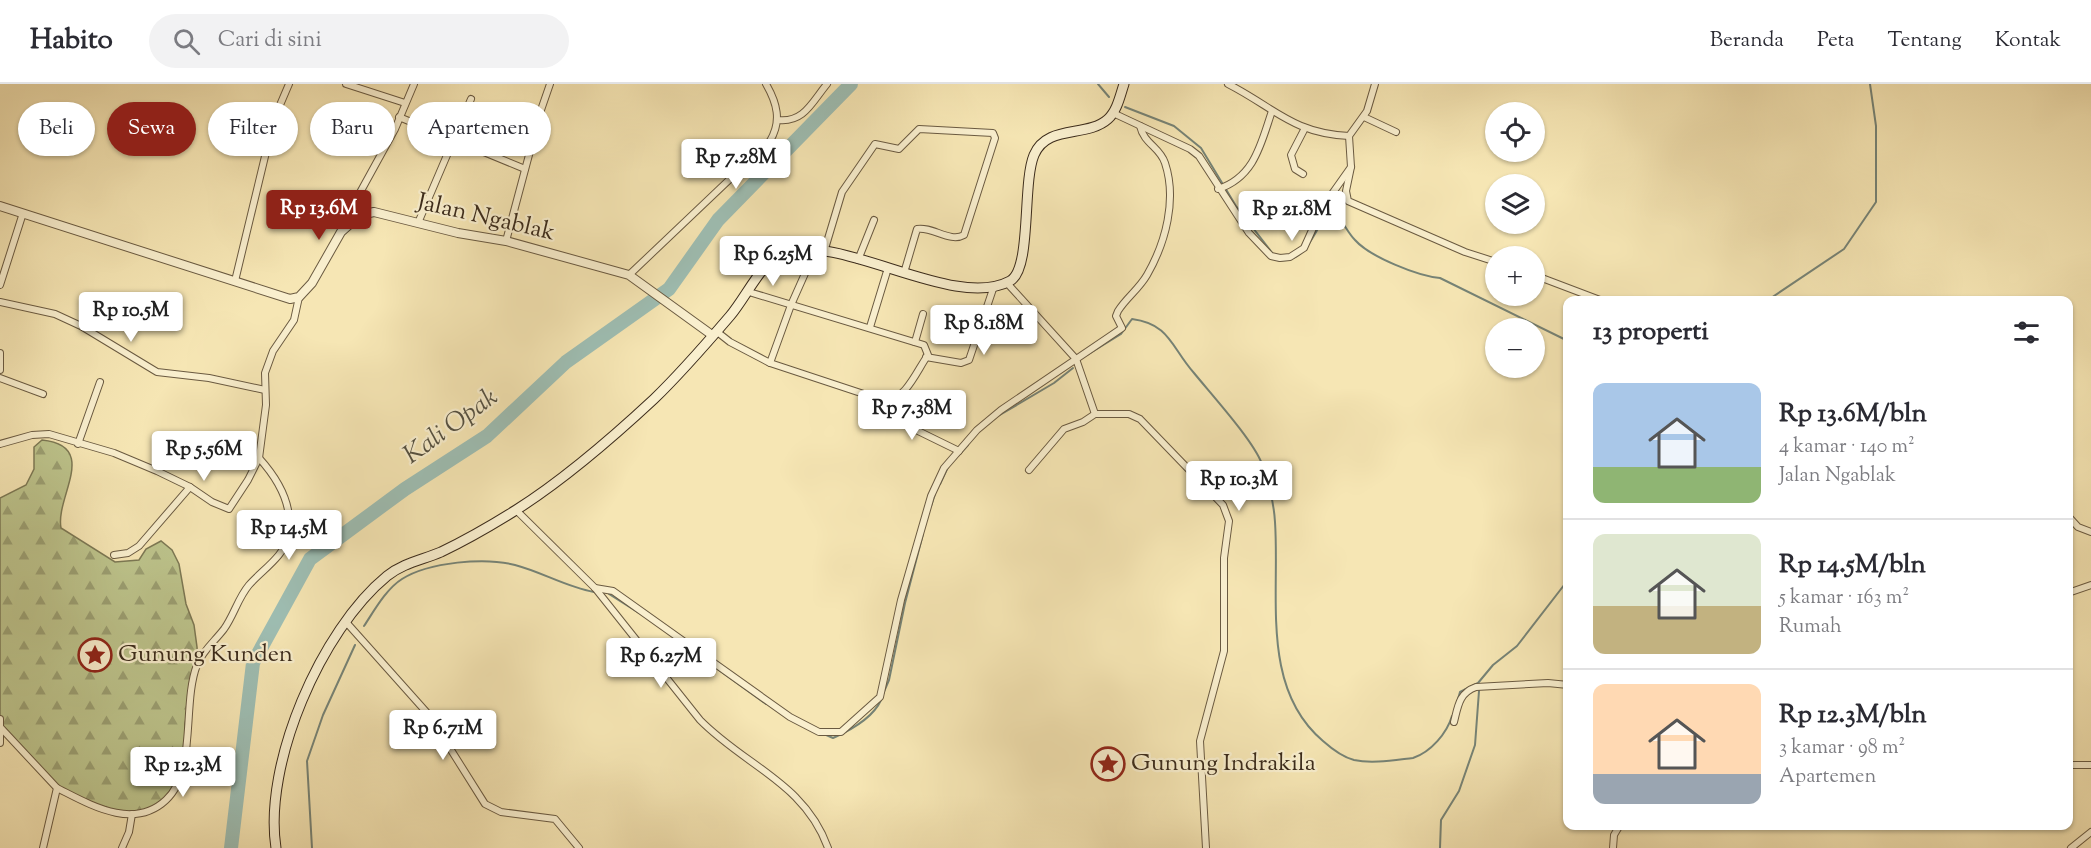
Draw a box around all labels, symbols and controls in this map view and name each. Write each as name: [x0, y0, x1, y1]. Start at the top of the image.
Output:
search box: [149, 14, 569, 68]
text: Habito: [30, 21, 113, 61]
icon: search: [170, 25, 203, 58]
text: Cari di sini: [218, 25, 322, 57]
text: Beranda: [1710, 26, 1784, 56]
text: Peta: [1817, 26, 1855, 56]
text: Tentang: [1888, 26, 1962, 56]
text: Kontak: [1995, 26, 2061, 56]
chip: Beli: [18, 102, 95, 156]
chip: Sewa: [107, 102, 196, 156]
chip: Filter: [208, 102, 298, 156]
chip: Baru: [310, 102, 395, 156]
chip: Apartemen: [407, 102, 551, 156]
map controls: [1485, 102, 1545, 378]
button: locate: [1485, 102, 1545, 162]
pin: Rp 7.28M: [674, 139, 798, 190]
text: Rp 7.28M: [695, 144, 777, 173]
button: layers: [1485, 174, 1545, 234]
street label: Jalan Ngablak: [412, 185, 558, 250]
pin: Rp 13.6M: [257, 190, 381, 241]
pin: Rp 21.8M: [1230, 191, 1354, 242]
text: Rp 13.6M: [280, 195, 358, 224]
text: Rp 21.8M: [1253, 196, 1331, 225]
pin: Rp 6.25M: [711, 236, 835, 287]
text: Rp 6.25M: [734, 241, 812, 270]
button: +: [1485, 246, 1545, 306]
pin: Rp 10.5M: [69, 292, 193, 343]
text: Rp 10.5M: [93, 297, 169, 326]
pin: Rp 8.18M: [922, 305, 1046, 356]
text: Rp 8.18M: [944, 310, 1024, 339]
text: 13 properti: [1593, 314, 1709, 351]
icon: filters: [2010, 316, 2043, 349]
button: −: [1485, 318, 1545, 378]
water label: Kali Opak: [396, 380, 506, 474]
pin: Rp 7.38M: [850, 390, 974, 441]
text: Rp 7.38M: [872, 395, 952, 424]
text: Rp 13.6M/bln: [1779, 396, 1927, 433]
icon: home: [1641, 407, 1713, 479]
pin: Rp 5.56M: [142, 431, 266, 482]
text: 4 kamar · 140 m²: [1779, 433, 1915, 462]
text: Rp 5.56M: [166, 436, 242, 465]
pin: Rp 10.3M: [1177, 461, 1301, 512]
text: Jalan Ngablak: [1779, 462, 1896, 491]
text: Rp 10.3M: [1200, 466, 1278, 495]
pin: Rp 14.5M: [227, 510, 351, 561]
text: Rp 14.5M: [251, 515, 327, 544]
text: Rp 14.5M/bln: [1779, 547, 1926, 584]
icon: home: [1641, 558, 1713, 630]
text: 5 kamar · 163 m²: [1779, 584, 1909, 613]
text: Rumah: [1779, 613, 1842, 642]
place icon: Gunung Kunden: [77, 637, 113, 673]
place label: Gunung Kunden: [118, 638, 293, 672]
pin: Rp 6.27M: [599, 638, 723, 689]
text: Rp 6.27M: [620, 643, 702, 672]
text: Rp 12.3M/bln: [1779, 697, 1927, 734]
icon: home: [1641, 708, 1713, 780]
pin: Rp 6.71M: [381, 710, 505, 761]
text: Rp 6.71M: [403, 715, 483, 744]
text: 3 kamar · 98 m²: [1779, 734, 1905, 763]
place icon: Gunung Indrakila: [1090, 746, 1126, 782]
pin: Rp 12.3M: [121, 747, 245, 798]
place label: Gunung Indrakila: [1131, 747, 1316, 781]
text: Rp 12.3M: [144, 752, 222, 781]
text: Apartemen: [1779, 763, 1876, 792]

